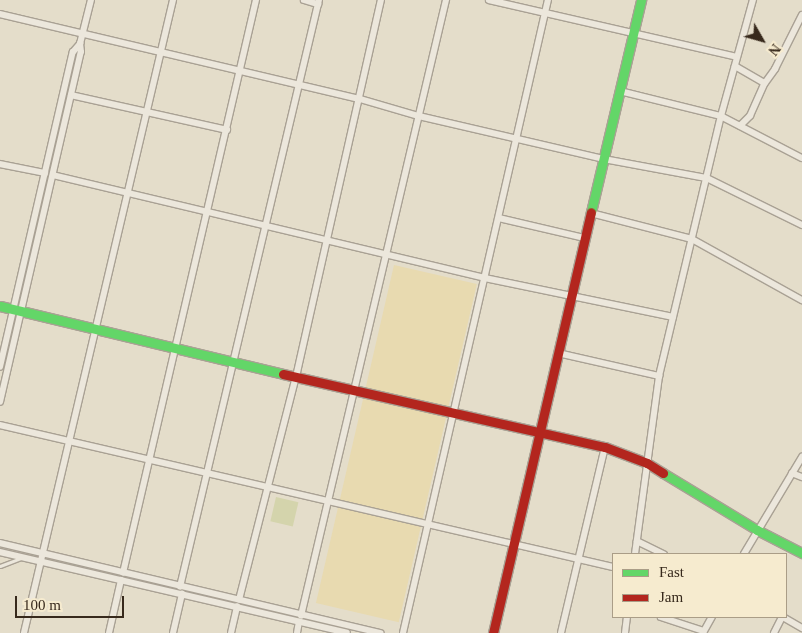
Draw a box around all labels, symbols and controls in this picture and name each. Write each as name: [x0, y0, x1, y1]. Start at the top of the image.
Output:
north arrow: [737, 15, 787, 65]
text: N: [765, 41, 783, 58]
legend: [612, 553, 787, 618]
text: Fast: [659, 564, 684, 580]
scale bar: [18, 586, 126, 618]
text: Jam: [659, 589, 683, 605]
text: 100 m: [23, 597, 61, 613]

